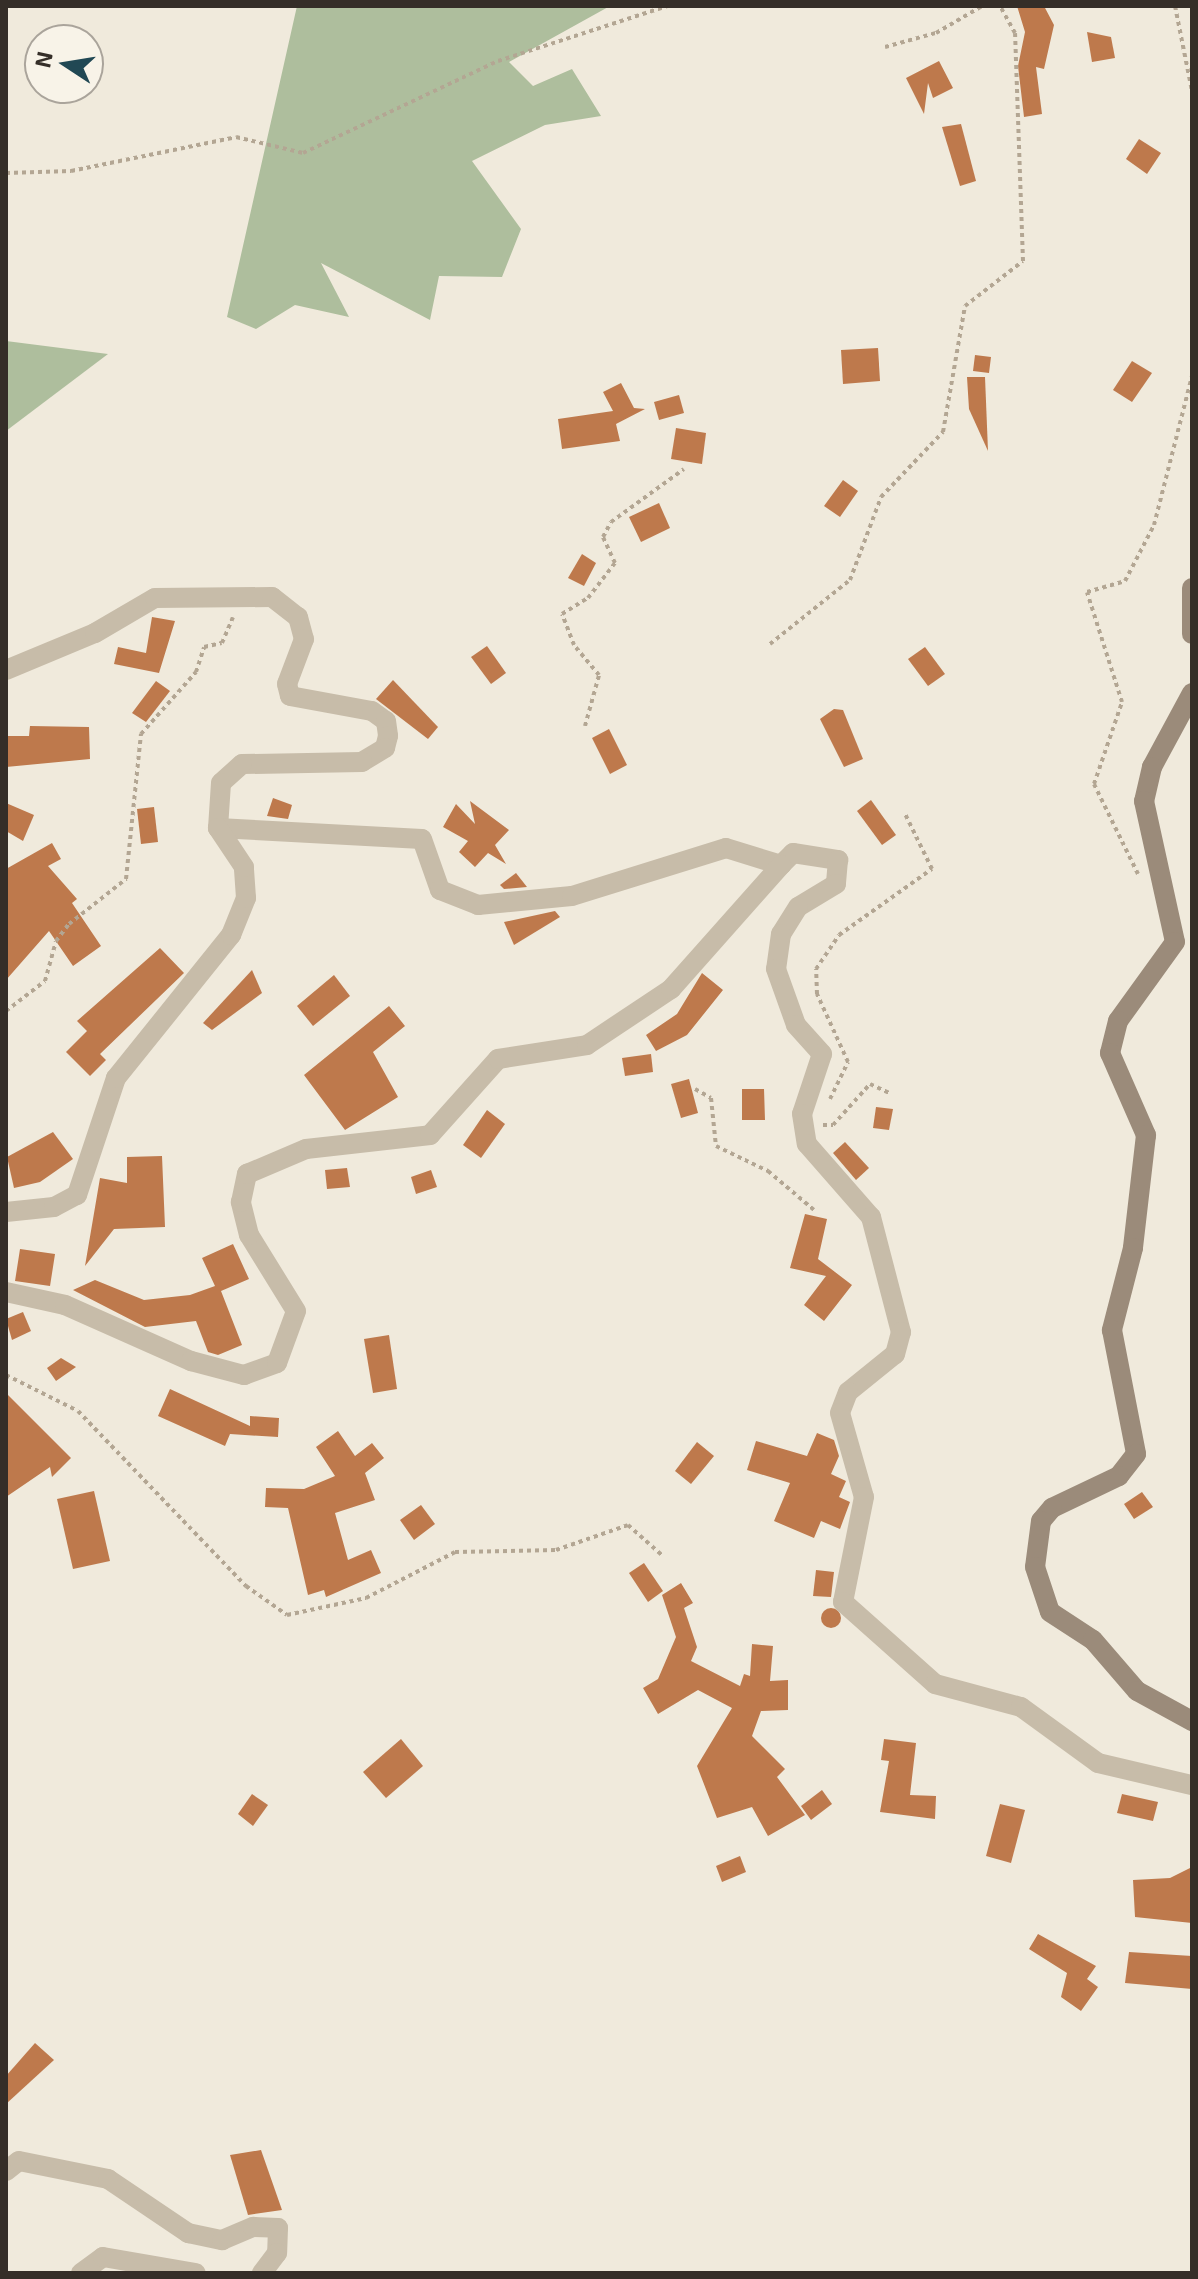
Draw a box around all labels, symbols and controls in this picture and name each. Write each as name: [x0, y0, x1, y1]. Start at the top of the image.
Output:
north arrow: [24, 24, 104, 104]
text: N: [28, 49, 57, 70]

